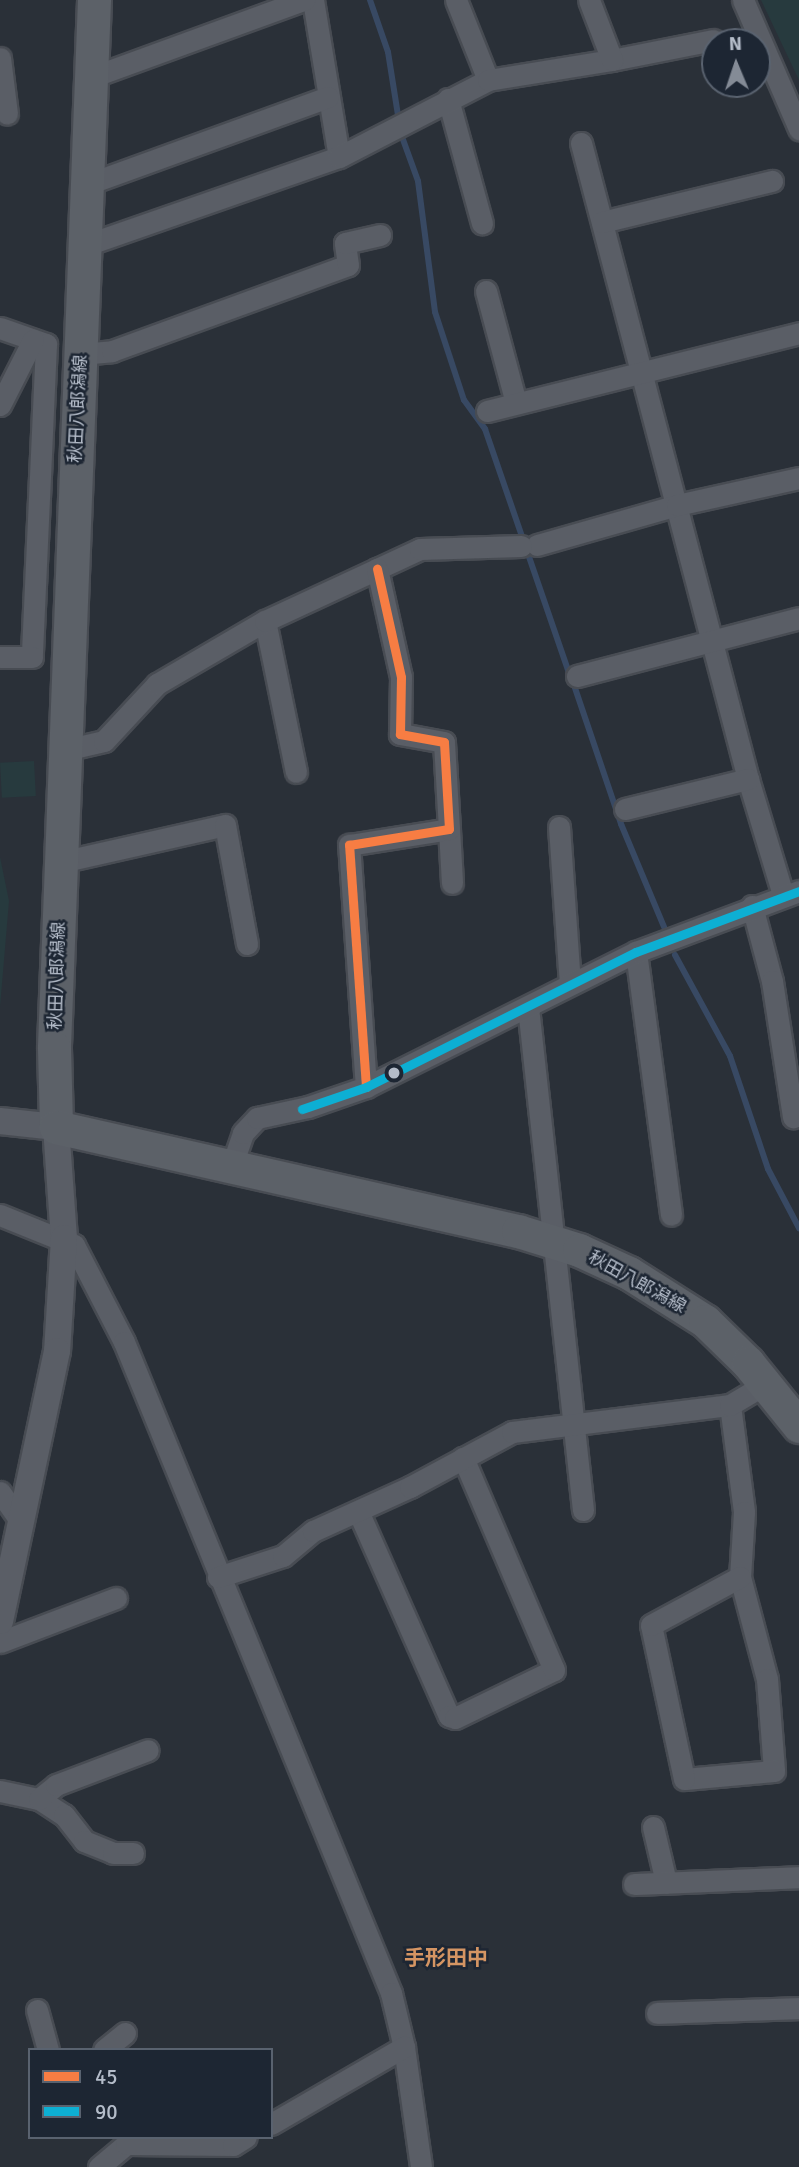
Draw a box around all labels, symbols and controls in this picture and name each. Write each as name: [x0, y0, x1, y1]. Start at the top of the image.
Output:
north arrow: [701, 28, 771, 98]
text: N: [728, 32, 742, 56]
street label: 秋田八郎潟線: [64, 355, 92, 463]
street label: 秋田八郎潟線: [44, 922, 70, 1030]
unlabelled marker: [387, 1066, 401, 1080]
street label: 秋田八郎潟線: [585, 1246, 689, 1318]
district label: 手形田中: [404, 1945, 488, 1971]
legend: [28, 2048, 273, 2139]
text: 45: [95, 2064, 118, 2090]
text: 90: [95, 2099, 118, 2125]

